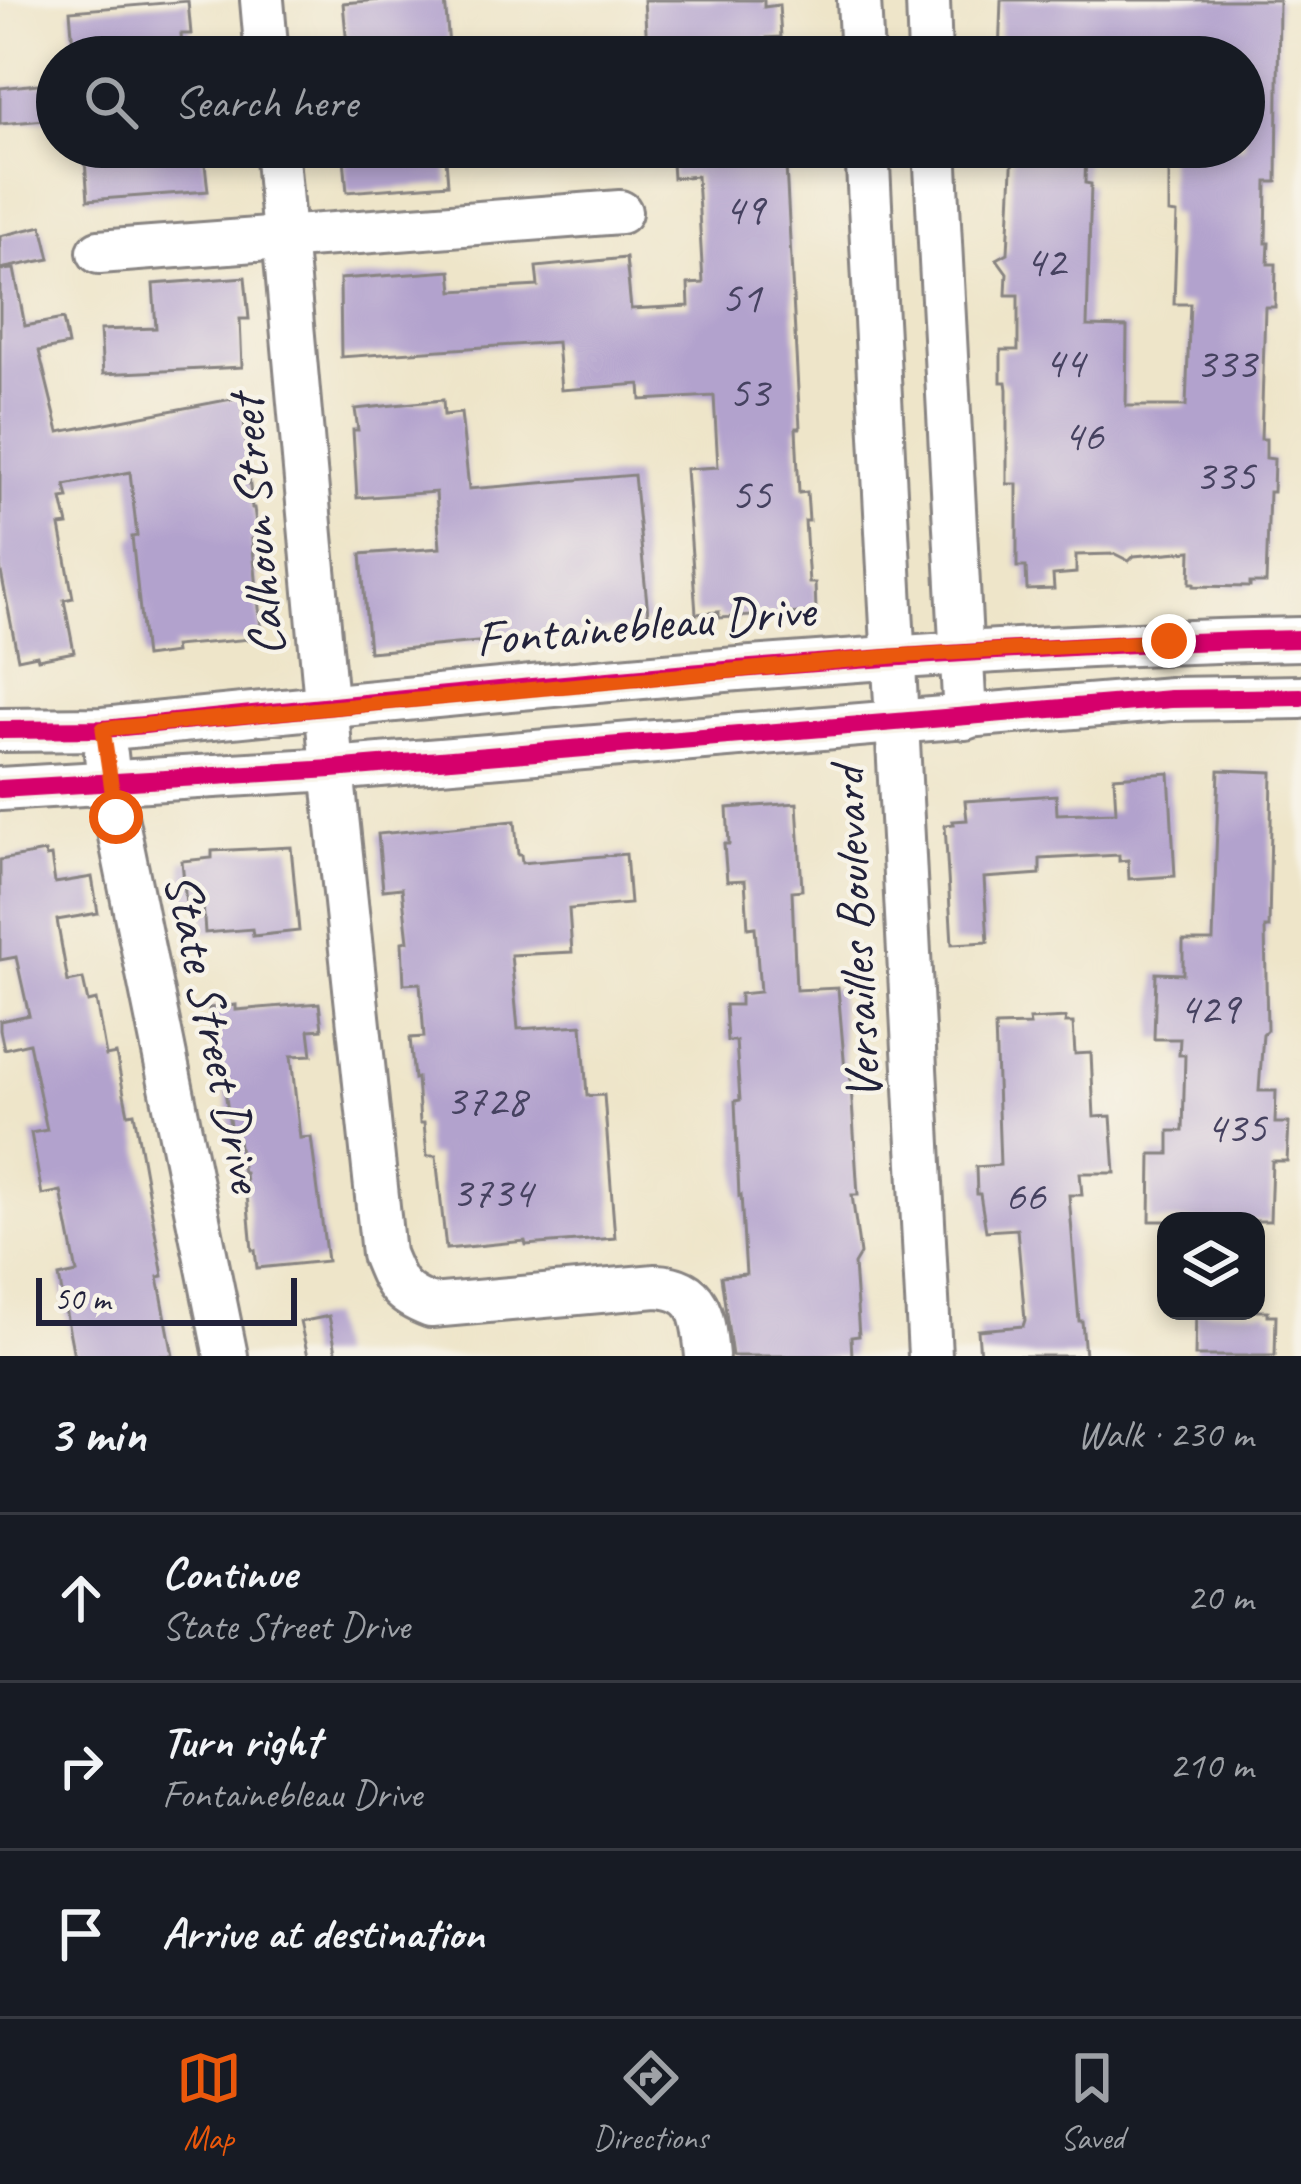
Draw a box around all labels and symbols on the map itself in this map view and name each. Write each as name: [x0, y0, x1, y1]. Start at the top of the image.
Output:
house number: 49: [724, 181, 768, 238]
house number: 42: [1025, 233, 1069, 290]
house number: 51: [721, 269, 764, 326]
house number: 44: [1044, 334, 1088, 391]
house number: 333: [1196, 335, 1259, 392]
house number: 53: [729, 364, 772, 421]
street label: Calhoun Street: [212, 387, 299, 659]
house number: 46: [1063, 407, 1105, 464]
house number: 335: [1195, 447, 1258, 504]
house number: 55: [731, 466, 774, 523]
street label: Fontainebleau Drive: [473, 577, 820, 671]
route end: [1142, 614, 1196, 668]
street label: Versailles Boulevard: [814, 759, 896, 1102]
route start: [89, 790, 143, 844]
street label: State Street Drive: [150, 867, 281, 1200]
house number: 429: [1179, 980, 1243, 1037]
house number: 3728: [445, 1072, 530, 1129]
house number: 435: [1206, 1099, 1269, 1156]
house number: 3734: [451, 1164, 536, 1221]
house number: 66: [1005, 1167, 1047, 1224]
scale bar: [36, 1272, 297, 1325]

